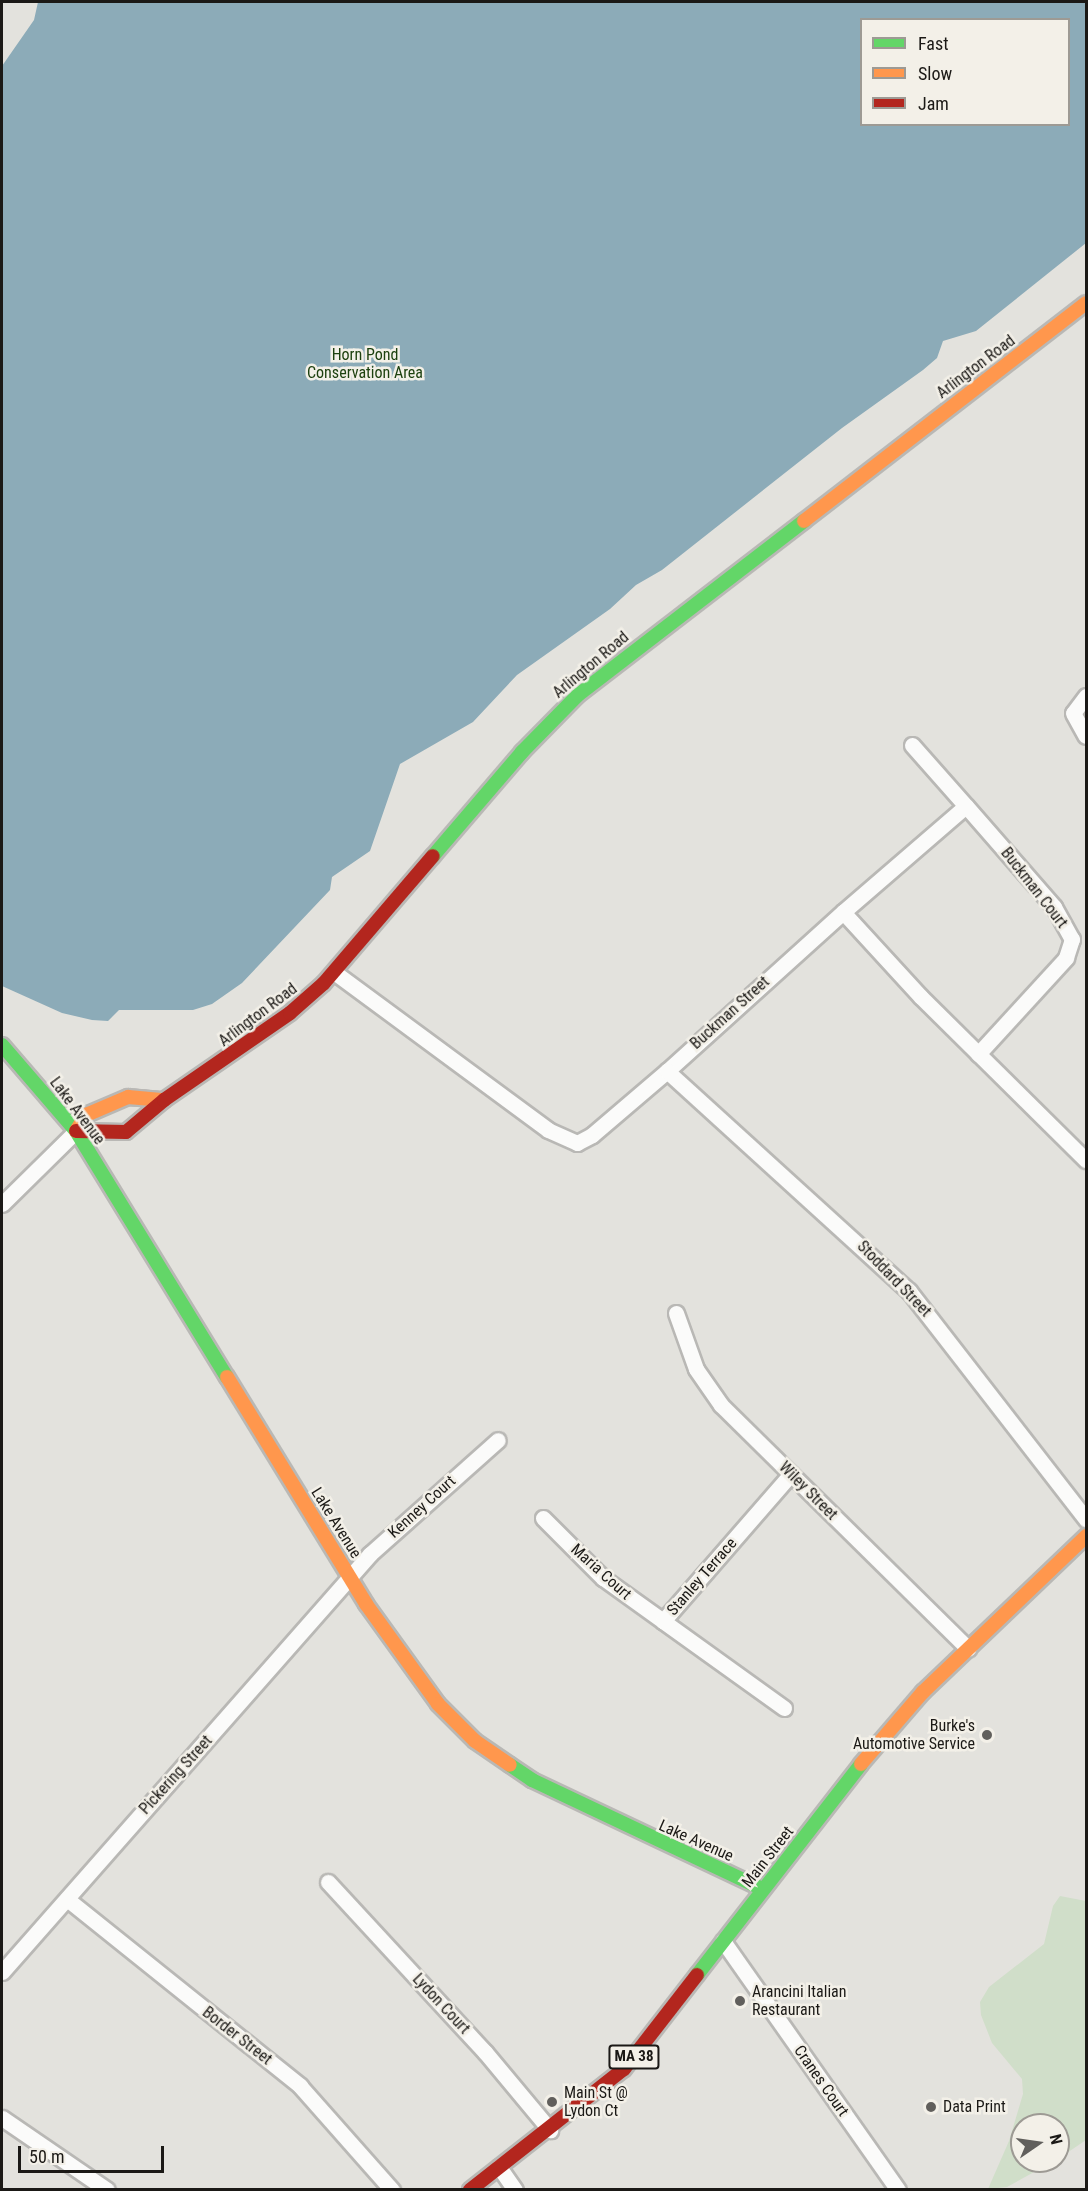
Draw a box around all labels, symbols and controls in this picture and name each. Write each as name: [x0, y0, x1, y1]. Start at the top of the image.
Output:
legend: [860, 18, 1070, 126]
text: Fast: [918, 33, 949, 54]
text: Slow: [918, 63, 952, 84]
text: Jam: [918, 93, 949, 114]
street label: Arlington Road: [933, 331, 1019, 403]
park label: Horn Pond Conservation Area: [307, 345, 423, 383]
street label: Arlington Road: [549, 628, 633, 702]
street label: Buckman Court: [997, 844, 1071, 932]
street label: Buckman Street: [687, 973, 773, 1053]
street label: Arlington Road: [215, 979, 301, 1051]
street label: Lake Avenue: [45, 1073, 109, 1149]
street label: Stoddard Street: [853, 1237, 935, 1321]
street label: Wiley Street: [775, 1458, 841, 1524]
street label: Kenney Court: [384, 1472, 460, 1542]
street label: Lake Avenue: [307, 1484, 365, 1562]
street label: Stanley Terrace: [663, 1534, 741, 1620]
street label: Maria Court: [567, 1540, 635, 1604]
place label: Burke's Automotive Service: [853, 1716, 975, 1754]
marker: Burke's Automotive Service: [980, 1728, 994, 1742]
street label: Pickering Street: [135, 1731, 217, 1819]
street label: Lake Avenue: [656, 1816, 736, 1866]
street label: Main Street: [738, 1823, 798, 1891]
street label: Lydon Court: [408, 1970, 474, 2038]
place label: Arancini Italian Restaurant: [752, 1982, 847, 2020]
marker: Arancini Italian Restaurant: [733, 1994, 747, 2008]
street label: Border Street: [198, 2003, 276, 2069]
street label: Cranes Court: [790, 2042, 852, 2120]
road number: MA 38: [607, 2045, 661, 2069]
place label: Main St @ Lydon Ct: [564, 2083, 628, 2121]
marker: Main St @ Lydon Ct: [545, 2095, 559, 2109]
place label: Data Print: [943, 2097, 1006, 2117]
marker: Data Print: [924, 2100, 938, 2114]
north arrow: [1010, 2113, 1070, 2173]
text: N: [1046, 2132, 1066, 2146]
scale bar: [21, 2134, 166, 2172]
text: 50 m: [29, 2146, 64, 2167]

